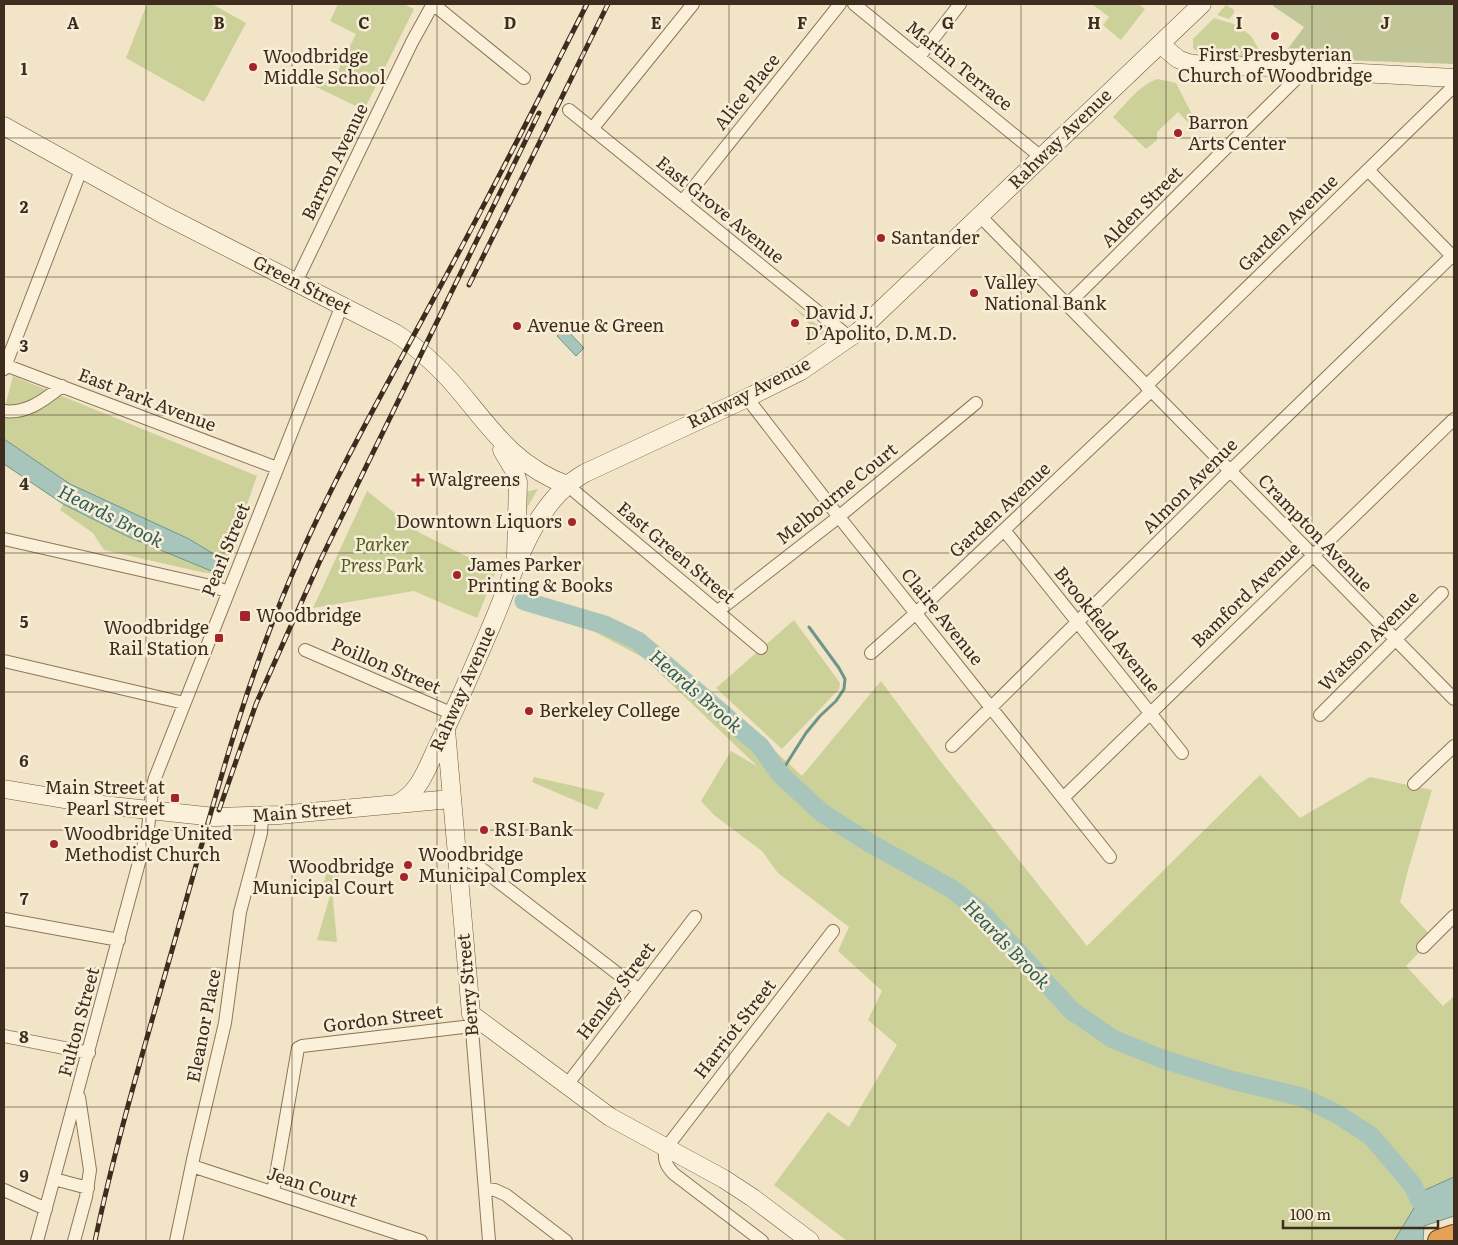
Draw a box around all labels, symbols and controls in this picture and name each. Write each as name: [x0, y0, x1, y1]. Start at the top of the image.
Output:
text: A: [67, 10, 79, 34]
text: B: [213, 10, 225, 34]
text: C: [358, 10, 370, 34]
text: D: [504, 10, 516, 34]
text: E: [651, 10, 662, 34]
text: F: [797, 10, 807, 34]
text: G: [942, 10, 954, 34]
text: H: [1087, 10, 1101, 34]
text: I: [1236, 10, 1242, 34]
text: J: [1380, 10, 1390, 34]
street label: Martin Terrace: [901, 13, 1019, 116]
marker: First Presbyterian Church of Woodbridge: [1269, 30, 1281, 42]
place label: First Presbyterian Church of Woodbridge: [1178, 40, 1372, 88]
place label: Woodbridge Middle School: [263, 42, 386, 90]
street label: Alice Place: [706, 47, 785, 135]
text: 1: [21, 56, 28, 80]
marker: Woodbridge Middle School: [247, 61, 259, 73]
street label: Rahway Avenue: [1001, 81, 1117, 194]
street label: Barron Avenue: [294, 98, 374, 224]
place label: Barron Arts Center: [1188, 108, 1286, 156]
marker: Barron Arts Center: [1172, 127, 1184, 139]
street label: East Grove Avenue: [651, 149, 791, 269]
street label: Alden Street: [1094, 158, 1189, 253]
street label: Garden Avenue: [1231, 167, 1343, 277]
text: 2: [20, 194, 29, 218]
place label: Santander: [891, 223, 980, 250]
marker: Santander: [875, 232, 887, 244]
street label: Green Street: [249, 247, 357, 320]
place label: Valley National Bank: [984, 268, 1107, 316]
marker: Valley National Bank: [968, 287, 980, 299]
place label: David J. D’Apolito, D.M.D.: [805, 298, 957, 346]
place label: Avenue & Green: [527, 311, 664, 338]
marker: David J. D’Apolito, D.M.D.: [789, 317, 801, 329]
marker: Avenue & Green: [511, 320, 523, 332]
text: 3: [20, 333, 29, 357]
street label: Rahway Avenue: [682, 349, 815, 434]
street label: East Park Avenue: [75, 360, 221, 437]
street label: Almon Avenue: [1135, 431, 1243, 539]
street label: Melbourne Court: [770, 435, 903, 550]
street label: Garden Avenue: [942, 455, 1056, 563]
place label: Walgreens: [428, 465, 520, 492]
street label: Crampton Avenue: [1253, 467, 1380, 597]
text: 4: [19, 471, 29, 495]
marker: Walgreens: [412, 474, 424, 486]
water label: Heards Brook: [54, 477, 170, 554]
street label: East Green Street: [612, 494, 743, 610]
street label: Pearl Street: [194, 498, 256, 600]
place label: Downtown Liquors: [396, 507, 562, 534]
marker: Downtown Liquors: [566, 516, 578, 528]
park label: Parker Press Park: [340, 530, 424, 578]
street label: Bamford Avenue: [1184, 535, 1305, 653]
place label: James Parker Printing & Books: [467, 550, 613, 598]
street label: Brookfield Avenue: [1048, 560, 1168, 698]
street label: Claire Avenue: [895, 561, 991, 671]
marker: James Parker Printing & Books: [451, 569, 463, 581]
street label: Watson Avenue: [1311, 583, 1424, 696]
place label: Woodbridge: [256, 601, 361, 628]
text: 5: [20, 609, 29, 633]
marker: Woodbridge: [238, 609, 252, 623]
place label: Woodbridge Rail Station: [104, 613, 209, 661]
street label: Rahway Avenue: [422, 621, 501, 756]
street label: Poillon Street: [328, 629, 446, 700]
marker: Woodbridge Rail Station: [213, 632, 225, 644]
water label: Heards Brook: [644, 642, 750, 739]
place label: Berkeley College: [539, 696, 680, 723]
marker: Berkeley College: [523, 705, 535, 717]
text: 6: [19, 748, 29, 772]
place label: Main Street at Pearl Street: [45, 773, 166, 821]
marker: Main Street at Pearl Street: [169, 792, 181, 804]
street label: Main Street: [251, 793, 354, 828]
place label: RSI Bank: [494, 815, 574, 842]
place label: Woodbridge United Methodist Church: [64, 819, 232, 867]
marker: RSI Bank: [478, 824, 490, 836]
marker: Woodbridge United Methodist Church: [48, 838, 60, 850]
place label: Woodbridge Municipal Complex: [418, 840, 587, 888]
place label: Woodbridge Municipal Court: [252, 852, 395, 900]
marker: Woodbridge Municipal Complex: [402, 859, 414, 871]
marker: Woodbridge Municipal Court: [398, 871, 410, 883]
text: 7: [20, 886, 29, 910]
water label: Heards Brook: [958, 892, 1058, 995]
street label: Berry Street: [448, 932, 484, 1038]
street label: Henley Street: [569, 935, 661, 1045]
street label: Fulton Street: [50, 963, 105, 1079]
street label: Eleanor Place: [178, 967, 227, 1085]
street label: Harriot Street: [686, 972, 782, 1084]
street label: Gordon Street: [321, 997, 445, 1038]
text: 8: [19, 1024, 29, 1048]
street label: Jean Court: [264, 1158, 362, 1213]
text: 9: [19, 1163, 29, 1187]
scale bar: [1283, 1198, 1438, 1230]
text: 100 m: [1290, 1202, 1331, 1225]

